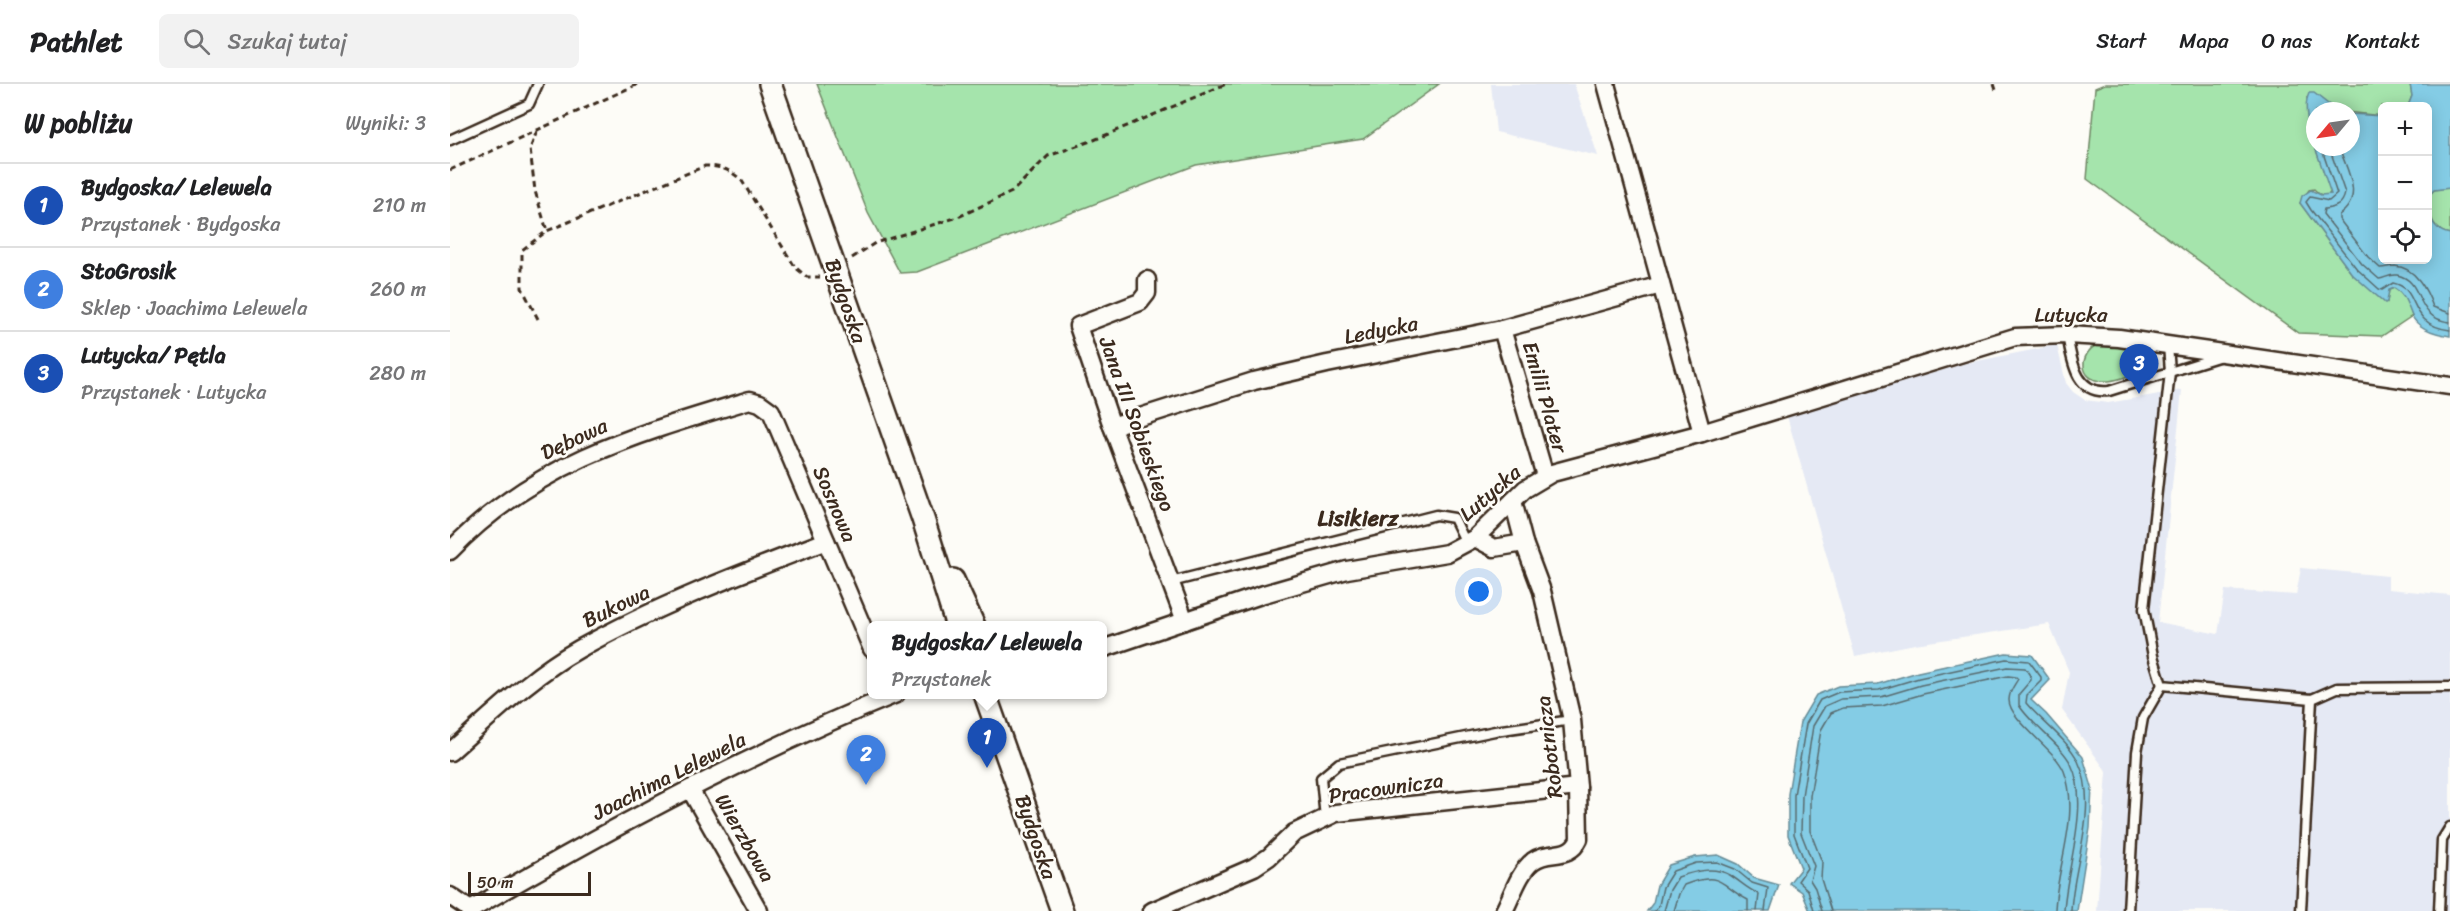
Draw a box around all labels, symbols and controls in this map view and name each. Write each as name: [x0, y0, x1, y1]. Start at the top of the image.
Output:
search box: [159, 14, 579, 68]
text: Pathlet: [30, 17, 123, 66]
text: Szukaj tutaj: [228, 22, 347, 61]
text: Start: [2096, 22, 2146, 60]
text: Mapa: [2179, 22, 2229, 60]
text: O nas: [2262, 22, 2312, 60]
text: Kontakt: [2345, 22, 2420, 60]
icon: search: [180, 25, 213, 58]
text: W pobliżu: [24, 100, 133, 146]
north arrow: [2306, 102, 2360, 156]
map controls: [2378, 102, 2432, 264]
button: +: [2378, 102, 2432, 156]
text: Wyniki: 3: [346, 106, 426, 141]
button: −: [2378, 156, 2432, 210]
text: Bydgoska/ Lelewela: [81, 168, 272, 207]
text: 1: [39, 188, 48, 223]
text: 210 m: [373, 188, 426, 223]
text: Przystanek · Bydgoska: [81, 207, 280, 242]
button: locate: [2378, 210, 2432, 264]
text: StoGrosik: [81, 252, 176, 291]
street label: Bydgoska: [814, 253, 878, 349]
text: 2: [38, 272, 49, 307]
text: 260 m: [370, 272, 426, 307]
text: Sklep · Joachima Lelewela: [81, 291, 307, 326]
street label: Lutycka: [2034, 296, 2108, 334]
street label: Ledycka: [1341, 304, 1422, 356]
street label: Jana III Sobieskiego: [1087, 330, 1186, 517]
text: Lutycka/ Pętla: [81, 336, 226, 375]
street label: Emilii Plater: [1511, 337, 1579, 459]
pin: 3: [2120, 344, 2158, 394]
text: 3: [38, 356, 49, 391]
text: 280 m: [369, 356, 426, 391]
text: Przystanek · Lutycka: [81, 375, 266, 410]
street label: Dębowa: [534, 407, 614, 471]
street label: Lutycka: [1450, 454, 1530, 531]
street label: Sosnowa: [802, 459, 868, 549]
district label: Lisikierz: [1318, 499, 1400, 538]
street label: Bukowa: [576, 573, 657, 639]
your location: [1464, 577, 1493, 606]
popup: [867, 621, 1107, 699]
text: Bydgoska/ Lelewela: [892, 623, 1082, 662]
text: Przystanek: [892, 662, 991, 697]
street label: Robotnicza: [1524, 693, 1574, 800]
pin: 1: [968, 718, 1006, 768]
street label: Joachima Lelewela: [584, 721, 753, 832]
pin: 2: [846, 736, 886, 785]
street label: Pracownicza: [1326, 761, 1446, 815]
street label: Wierzbowa: [704, 786, 786, 890]
street label: Bydgoska: [1004, 789, 1068, 885]
text: 50 m: [477, 868, 513, 897]
scale bar: [468, 869, 591, 896]

